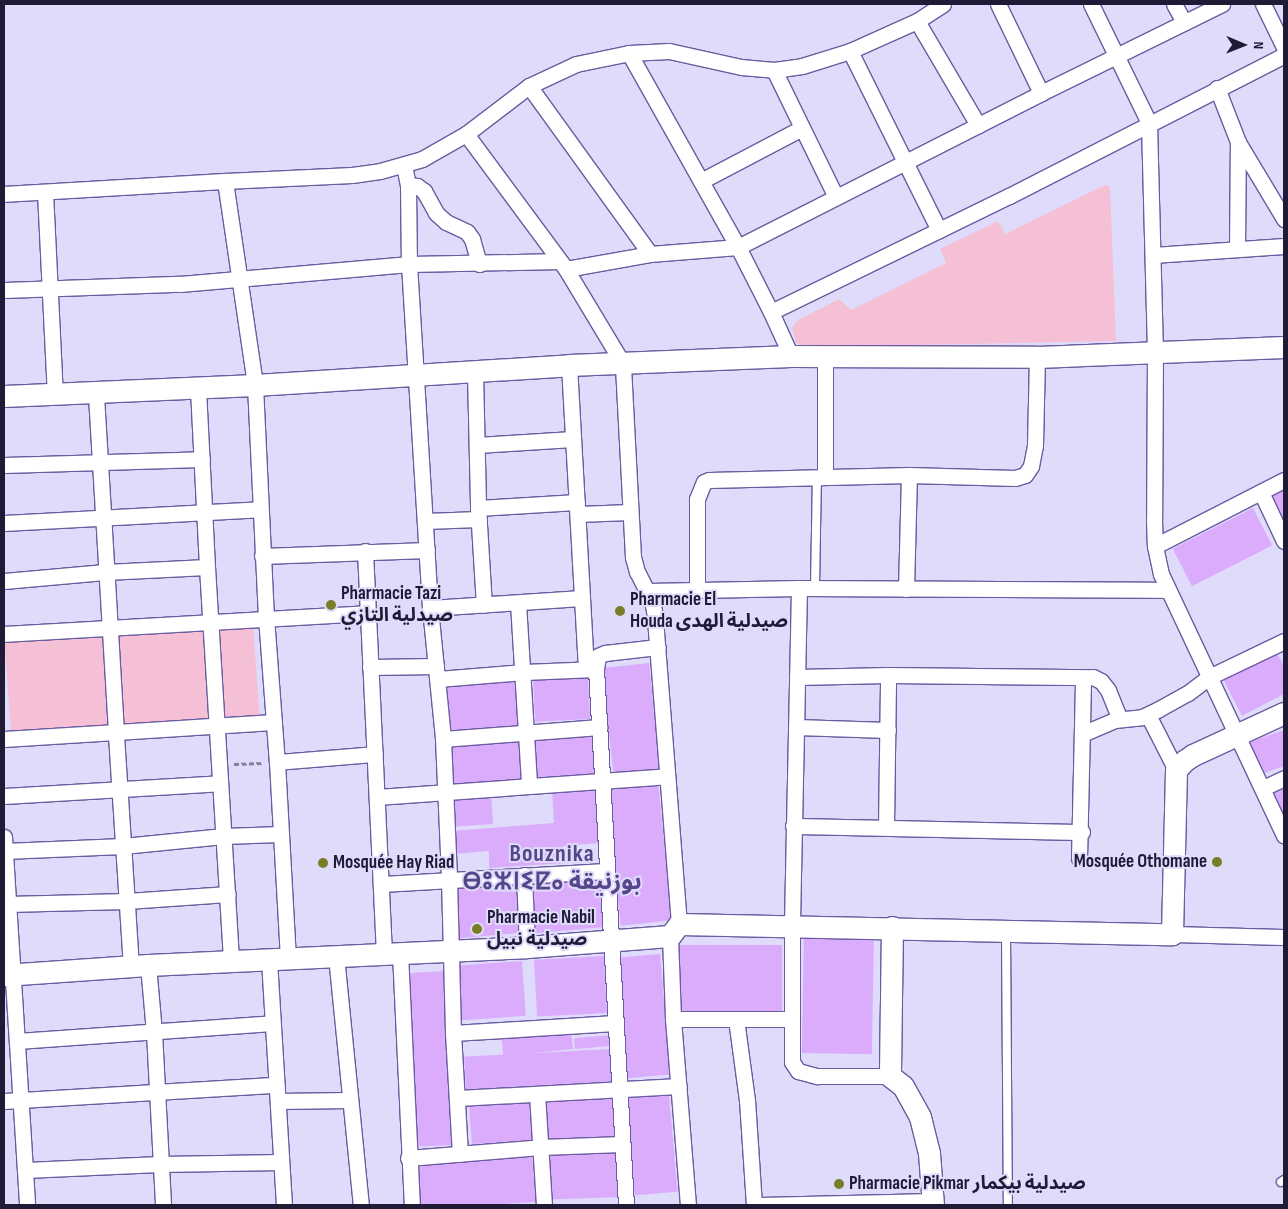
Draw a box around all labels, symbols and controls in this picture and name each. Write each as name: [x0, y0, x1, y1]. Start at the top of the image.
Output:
north arrow: [1218, 20, 1268, 70]
text: N: [1250, 41, 1267, 49]
place label: Pharmacie Tazi صيدلية التازي: [341, 583, 453, 627]
place label: Pharmacie El Houda صيدلية الهدى: [630, 589, 788, 633]
marker: Pharmacie Tazi صيدلية التازي: [325, 599, 337, 611]
marker: Pharmacie El Houda صيدلية الهدى: [614, 605, 626, 617]
district label: Bouznika ⴱⵓⵣⵏⵉⵇⴰ بوزنيقة: [467, 840, 637, 896]
place label: Mosquée Othomane: [1074, 851, 1207, 873]
place label: Mosquée Hay Riad: [333, 852, 454, 874]
marker: Mosquée Othomane: [1211, 856, 1223, 868]
marker: Mosquée Hay Riad: [317, 857, 329, 869]
place label: Pharmacie Nabil صيدلية نبيل: [487, 907, 595, 951]
marker: Pharmacie Nabil صيدلية نبيل: [471, 923, 483, 935]
place label: Pharmacie Pikmar صيدلية بيكمار: [849, 1173, 1086, 1195]
marker: Pharmacie Pikmar صيدلية بيكمار: [833, 1178, 845, 1190]

